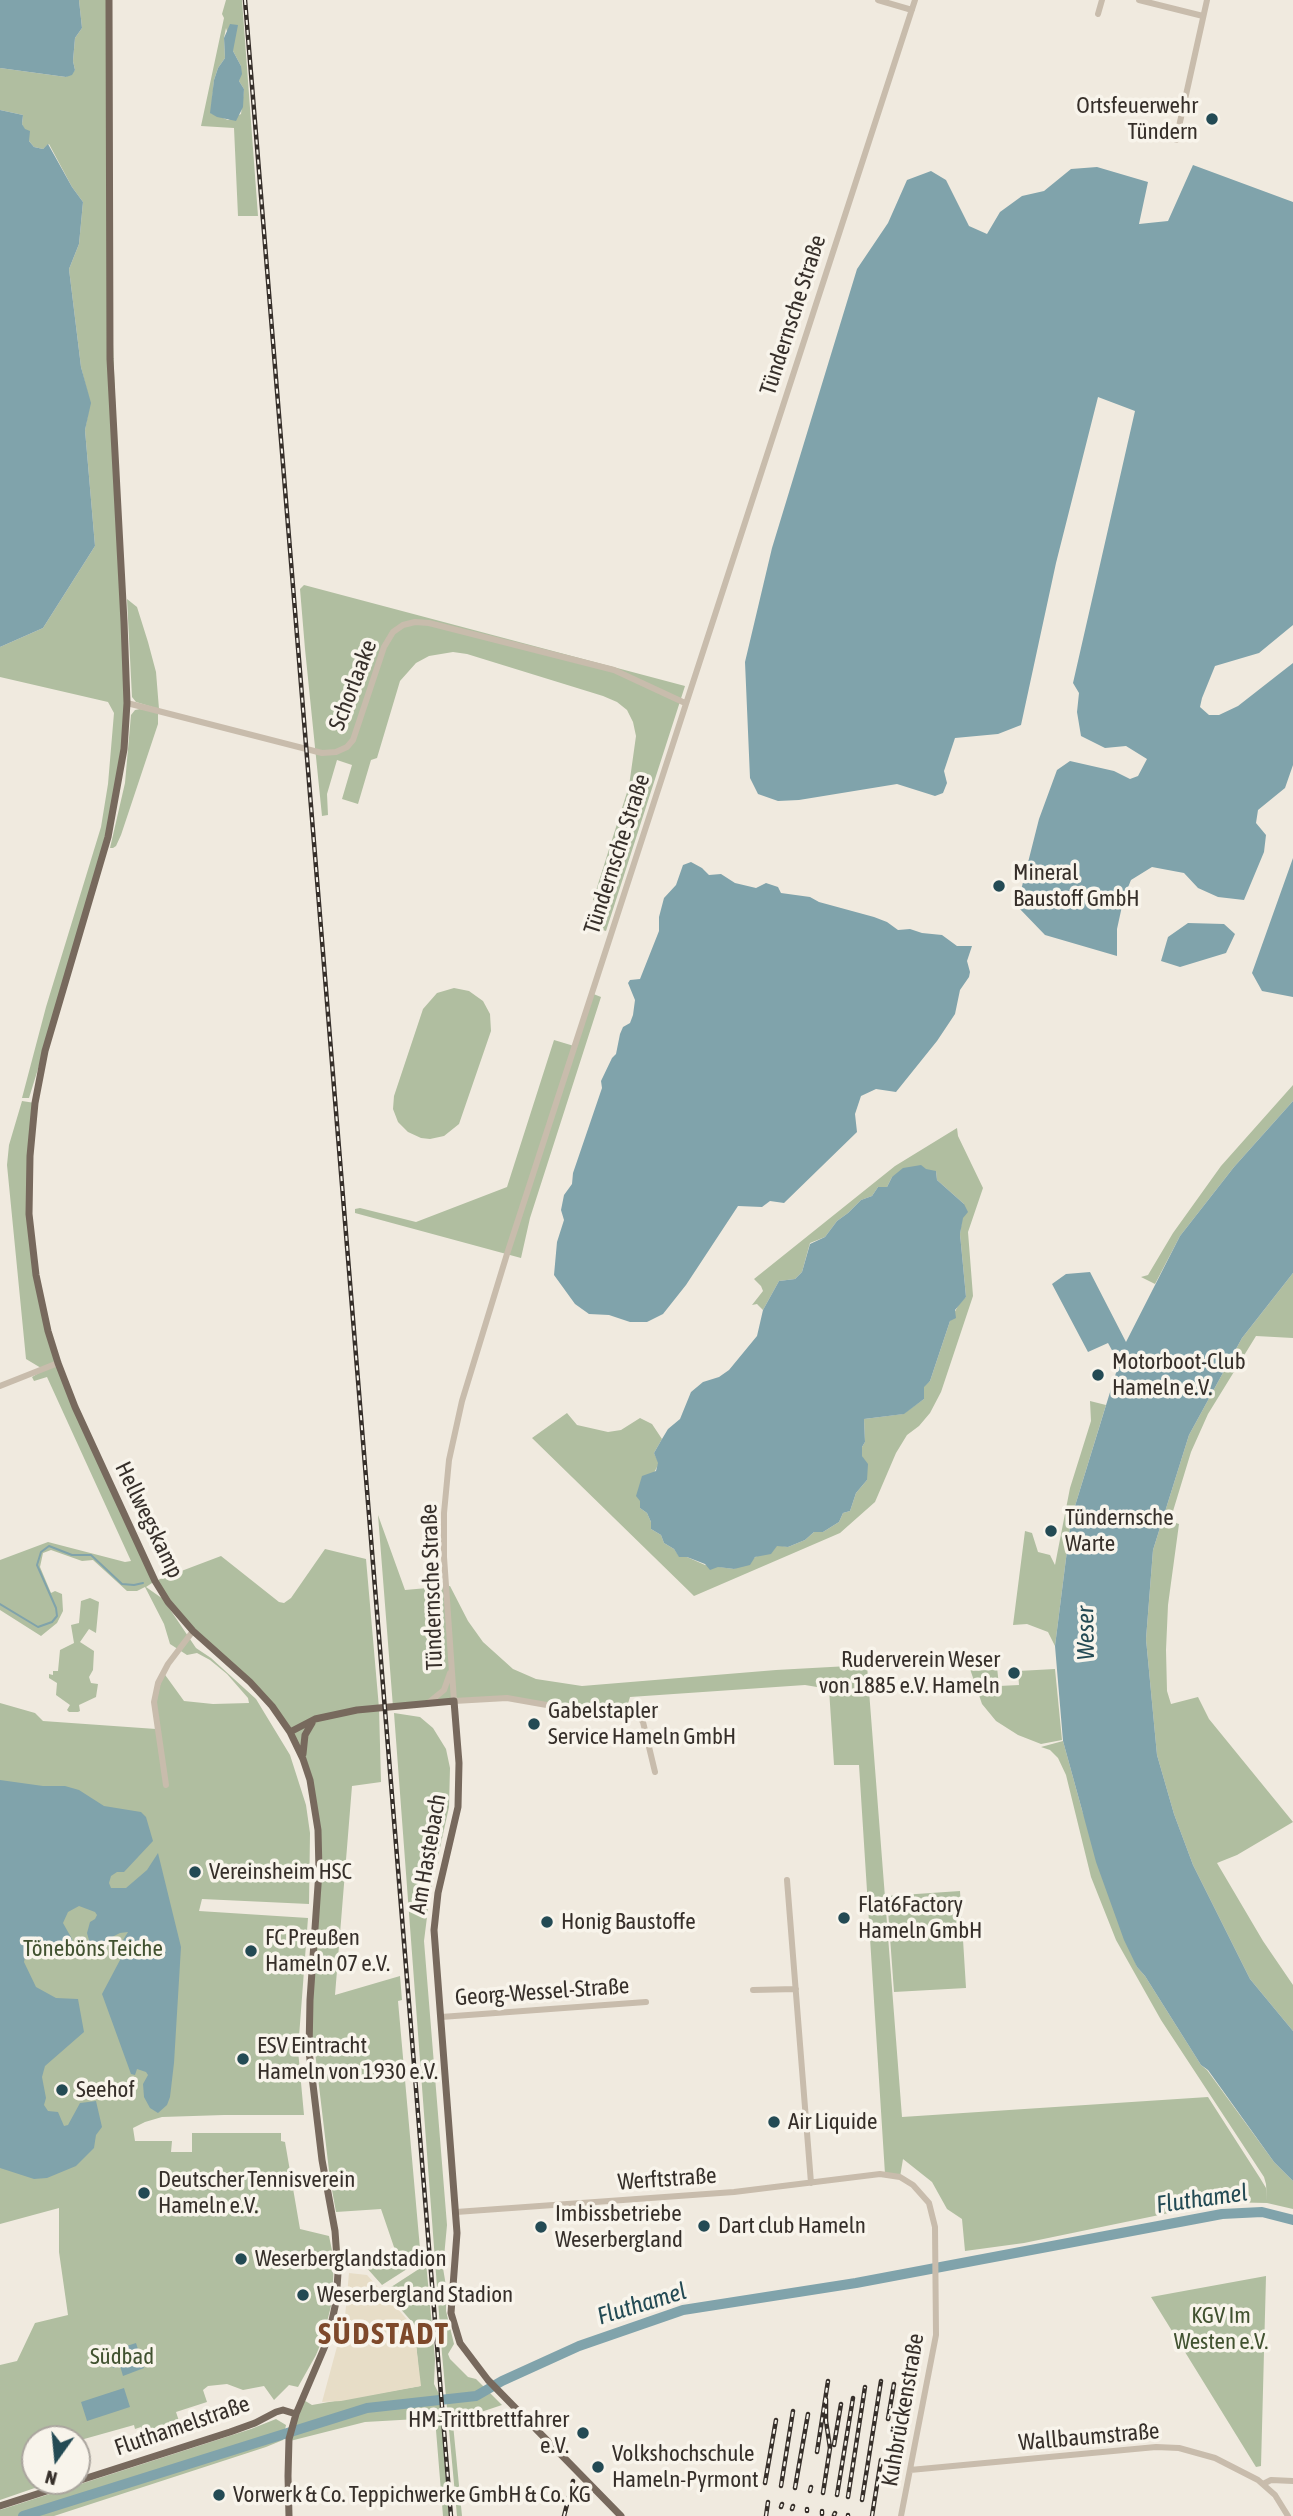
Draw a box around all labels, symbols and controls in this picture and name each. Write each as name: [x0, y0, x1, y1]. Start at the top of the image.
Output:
place label: Ortsfeuerwehr Tündern: [1076, 92, 1198, 146]
marker: Ortsfeuerwehr Tündern: [1204, 111, 1220, 127]
street label: Tündernsche Straße: [754, 232, 832, 398]
street label: Schorlaake: [323, 636, 383, 734]
street label: Tündernsche Straße: [578, 771, 656, 937]
place label: Mineral Baustoff GmbH: [1013, 859, 1140, 913]
marker: Mineral Baustoff GmbH: [991, 878, 1007, 894]
place label: Motorboot-Club Hameln e.V.: [1112, 1348, 1246, 1402]
marker: Motorboot-Club Hameln e.V.: [1090, 1367, 1106, 1383]
street label: Hellwegskamp: [109, 1457, 189, 1583]
street label: Tündernsche Straße: [415, 1503, 449, 1671]
place label: Tündernsche Warte: [1065, 1504, 1174, 1558]
marker: Tündernsche Warte: [1043, 1523, 1059, 1539]
water label: Weser: [1071, 1606, 1101, 1660]
place label: Ruderverein Weser von 1885 e.V. Hameln: [819, 1646, 1000, 1700]
marker: Ruderverein Weser von 1885 e.V. Hameln: [1006, 1665, 1022, 1681]
place label: Gabelstapler Service Hameln GmbH: [548, 1697, 736, 1751]
marker: Gabelstapler Service Hameln GmbH: [526, 1716, 542, 1732]
street label: Am Hastebach: [404, 1792, 452, 1916]
place label: Vereinsheim HSC: [209, 1858, 352, 1886]
marker: Vereinsheim HSC: [187, 1864, 203, 1880]
place label: Flat6Factory Hameln GmbH: [858, 1891, 982, 1945]
place label: Honig Baustoffe: [561, 1908, 696, 1936]
marker: Flat6Factory Hameln GmbH: [836, 1910, 852, 1926]
marker: Honig Baustoffe: [539, 1914, 555, 1930]
place label: FC Preußen Hameln 07 e.V.: [265, 1924, 390, 1978]
park label: Töneböns Teiche: [23, 1935, 163, 1963]
marker: FC Preußen Hameln 07 e.V.: [243, 1943, 259, 1959]
street label: Georg-Wessel-Straße: [454, 1972, 630, 2012]
place label: ESV Eintracht Hameln von 1930 e.V.: [257, 2032, 438, 2086]
marker: ESV Eintracht Hameln von 1930 e.V.: [235, 2051, 251, 2067]
place label: Seehof: [76, 2076, 135, 2104]
marker: Seehof: [54, 2082, 70, 2098]
place label: Air Liquide: [788, 2108, 877, 2136]
marker: Air Liquide: [766, 2114, 782, 2130]
street label: Werftstraße: [617, 2162, 717, 2196]
place label: Deutscher Tennisverein Hameln e.V.: [158, 2166, 355, 2220]
water label: Fluthamel: [1155, 2178, 1249, 2220]
marker: Deutscher Tennisverein Hameln e.V.: [136, 2185, 152, 2201]
place label: Imbissbetriebe Weserbergland: [555, 2200, 683, 2254]
place label: Dart club Hameln: [718, 2212, 866, 2240]
marker: Dart club Hameln: [696, 2218, 712, 2234]
marker: Imbissbetriebe Weserbergland: [533, 2219, 549, 2235]
place label: Weserberglandstadion: [255, 2245, 447, 2273]
marker: Weserberglandstadion: [233, 2251, 249, 2267]
water label: Fluthamel: [594, 2277, 690, 2331]
place label: Weserbergland Stadion: [317, 2281, 513, 2309]
marker: Weserbergland Stadion: [295, 2287, 311, 2303]
park label: KGV Im Westen e.V.: [1174, 2302, 1268, 2356]
district label: SÜDSTADT: [319, 2317, 449, 2353]
street label: Kuhbrückenstraße: [876, 2331, 930, 2489]
park label: Südbad: [90, 2343, 154, 2371]
street label: Fluthamelstraße: [111, 2390, 253, 2462]
place label: HM-Trittbrettfahrer e.V.: [408, 2406, 569, 2460]
street label: Wallbaumstraße: [1017, 2417, 1161, 2457]
north arrow: [21, 2425, 91, 2495]
marker: HM-Trittbrettfahrer e.V.: [575, 2425, 591, 2441]
place label: Volkshochschule Hameln-Pyrmont: [612, 2440, 759, 2494]
marker: Volkshochschule Hameln-Pyrmont: [590, 2459, 606, 2475]
text: N: [43, 2466, 59, 2490]
place label: Vorwerk & Co. Teppichwerke GmbH & Co. KG: [233, 2481, 591, 2509]
marker: Vorwerk & Co. Teppichwerke GmbH & Co. KG: [211, 2487, 227, 2503]

